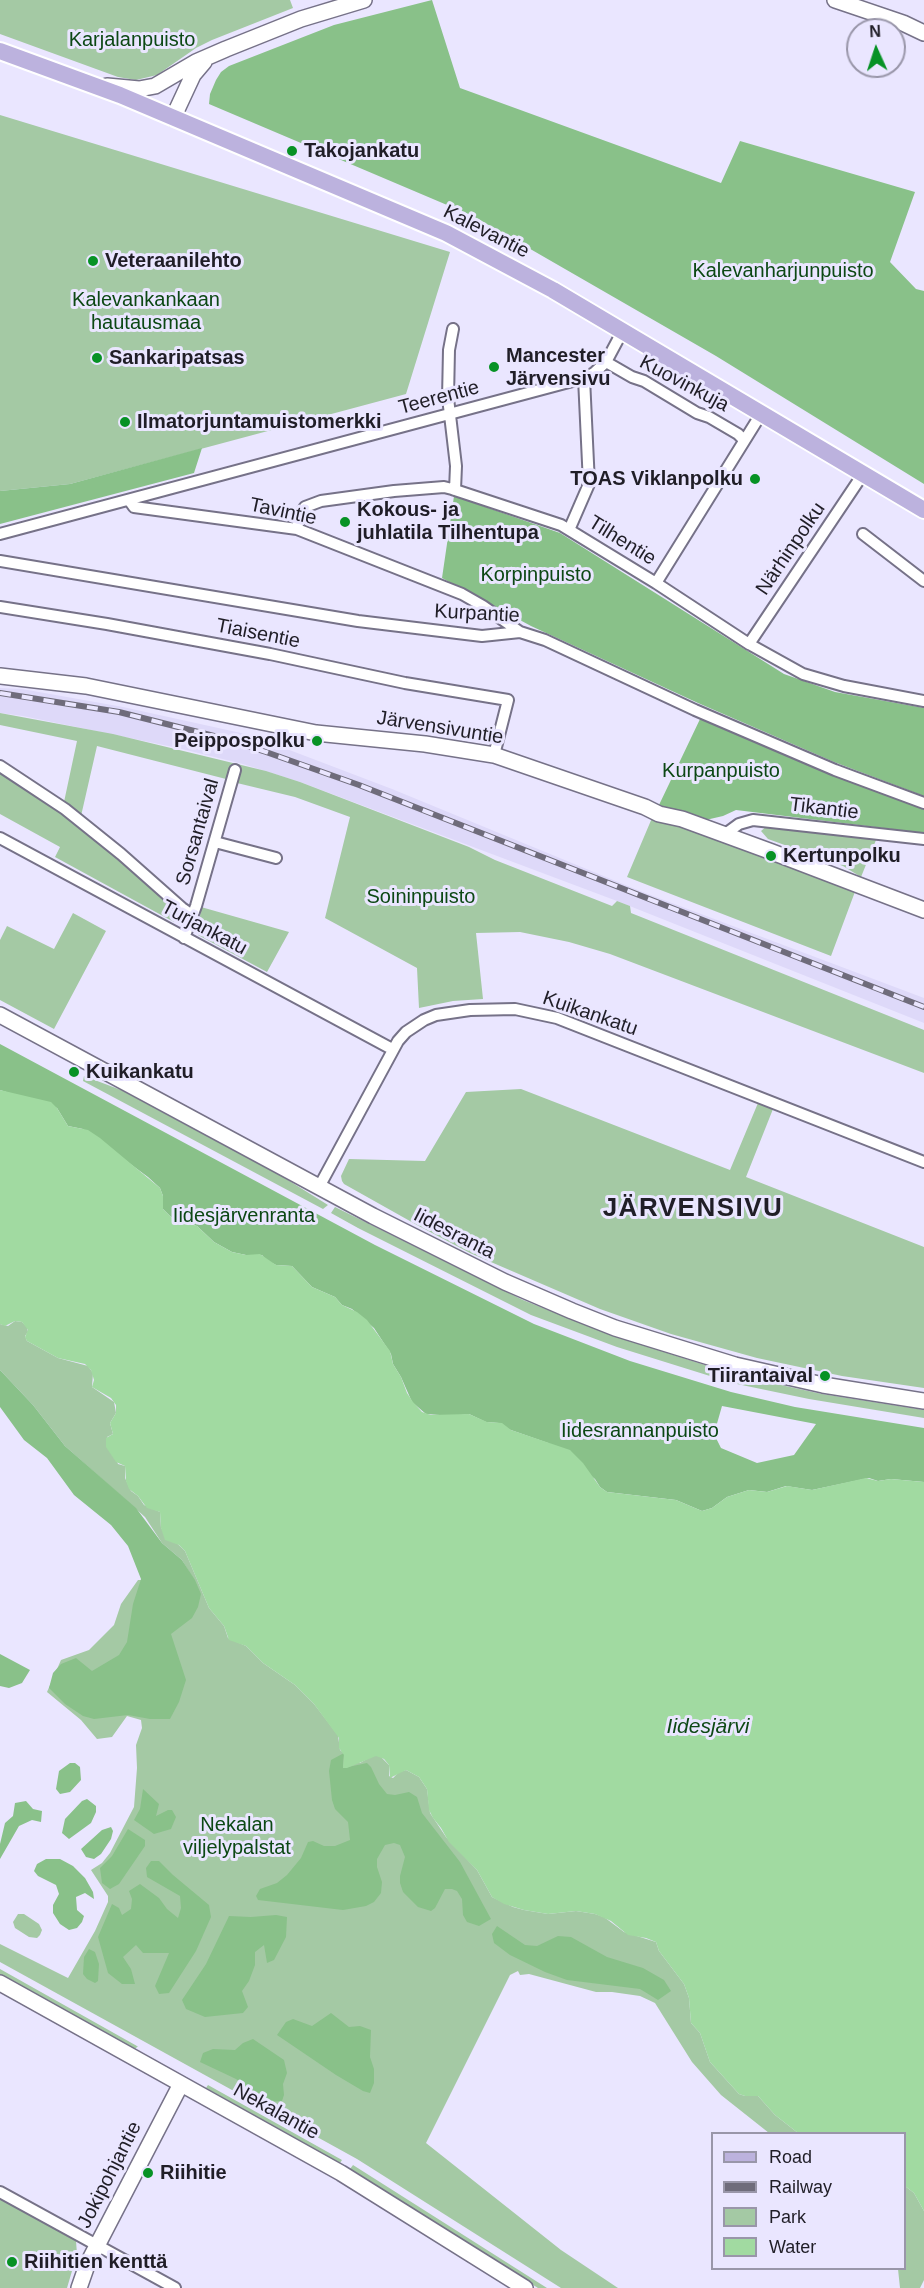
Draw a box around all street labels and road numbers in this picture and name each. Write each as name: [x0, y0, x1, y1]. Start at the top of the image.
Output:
street label: Kalevantie: [439, 200, 533, 264]
street label: Kuovinkuja: [635, 350, 733, 418]
street label: Teerentie: [396, 376, 482, 420]
street label: Tavintie: [247, 493, 319, 531]
street label: Närhinpolku: [751, 498, 831, 600]
street label: Tilhentie: [584, 511, 660, 571]
street label: Kurpantie: [434, 600, 520, 628]
street label: Tiaisentie: [214, 614, 302, 654]
street label: Järvensivuntie: [375, 706, 505, 750]
street label: Sorsantaival: [171, 776, 225, 888]
street label: Tikantie: [788, 793, 860, 825]
street label: Turjankatu: [157, 895, 251, 961]
street label: Kuikankatu: [539, 987, 641, 1041]
street label: Iidesranta: [409, 1203, 499, 1265]
street label: Nekalantie: [229, 2079, 323, 2145]
street label: Jokipohjantie: [73, 2118, 147, 2232]

